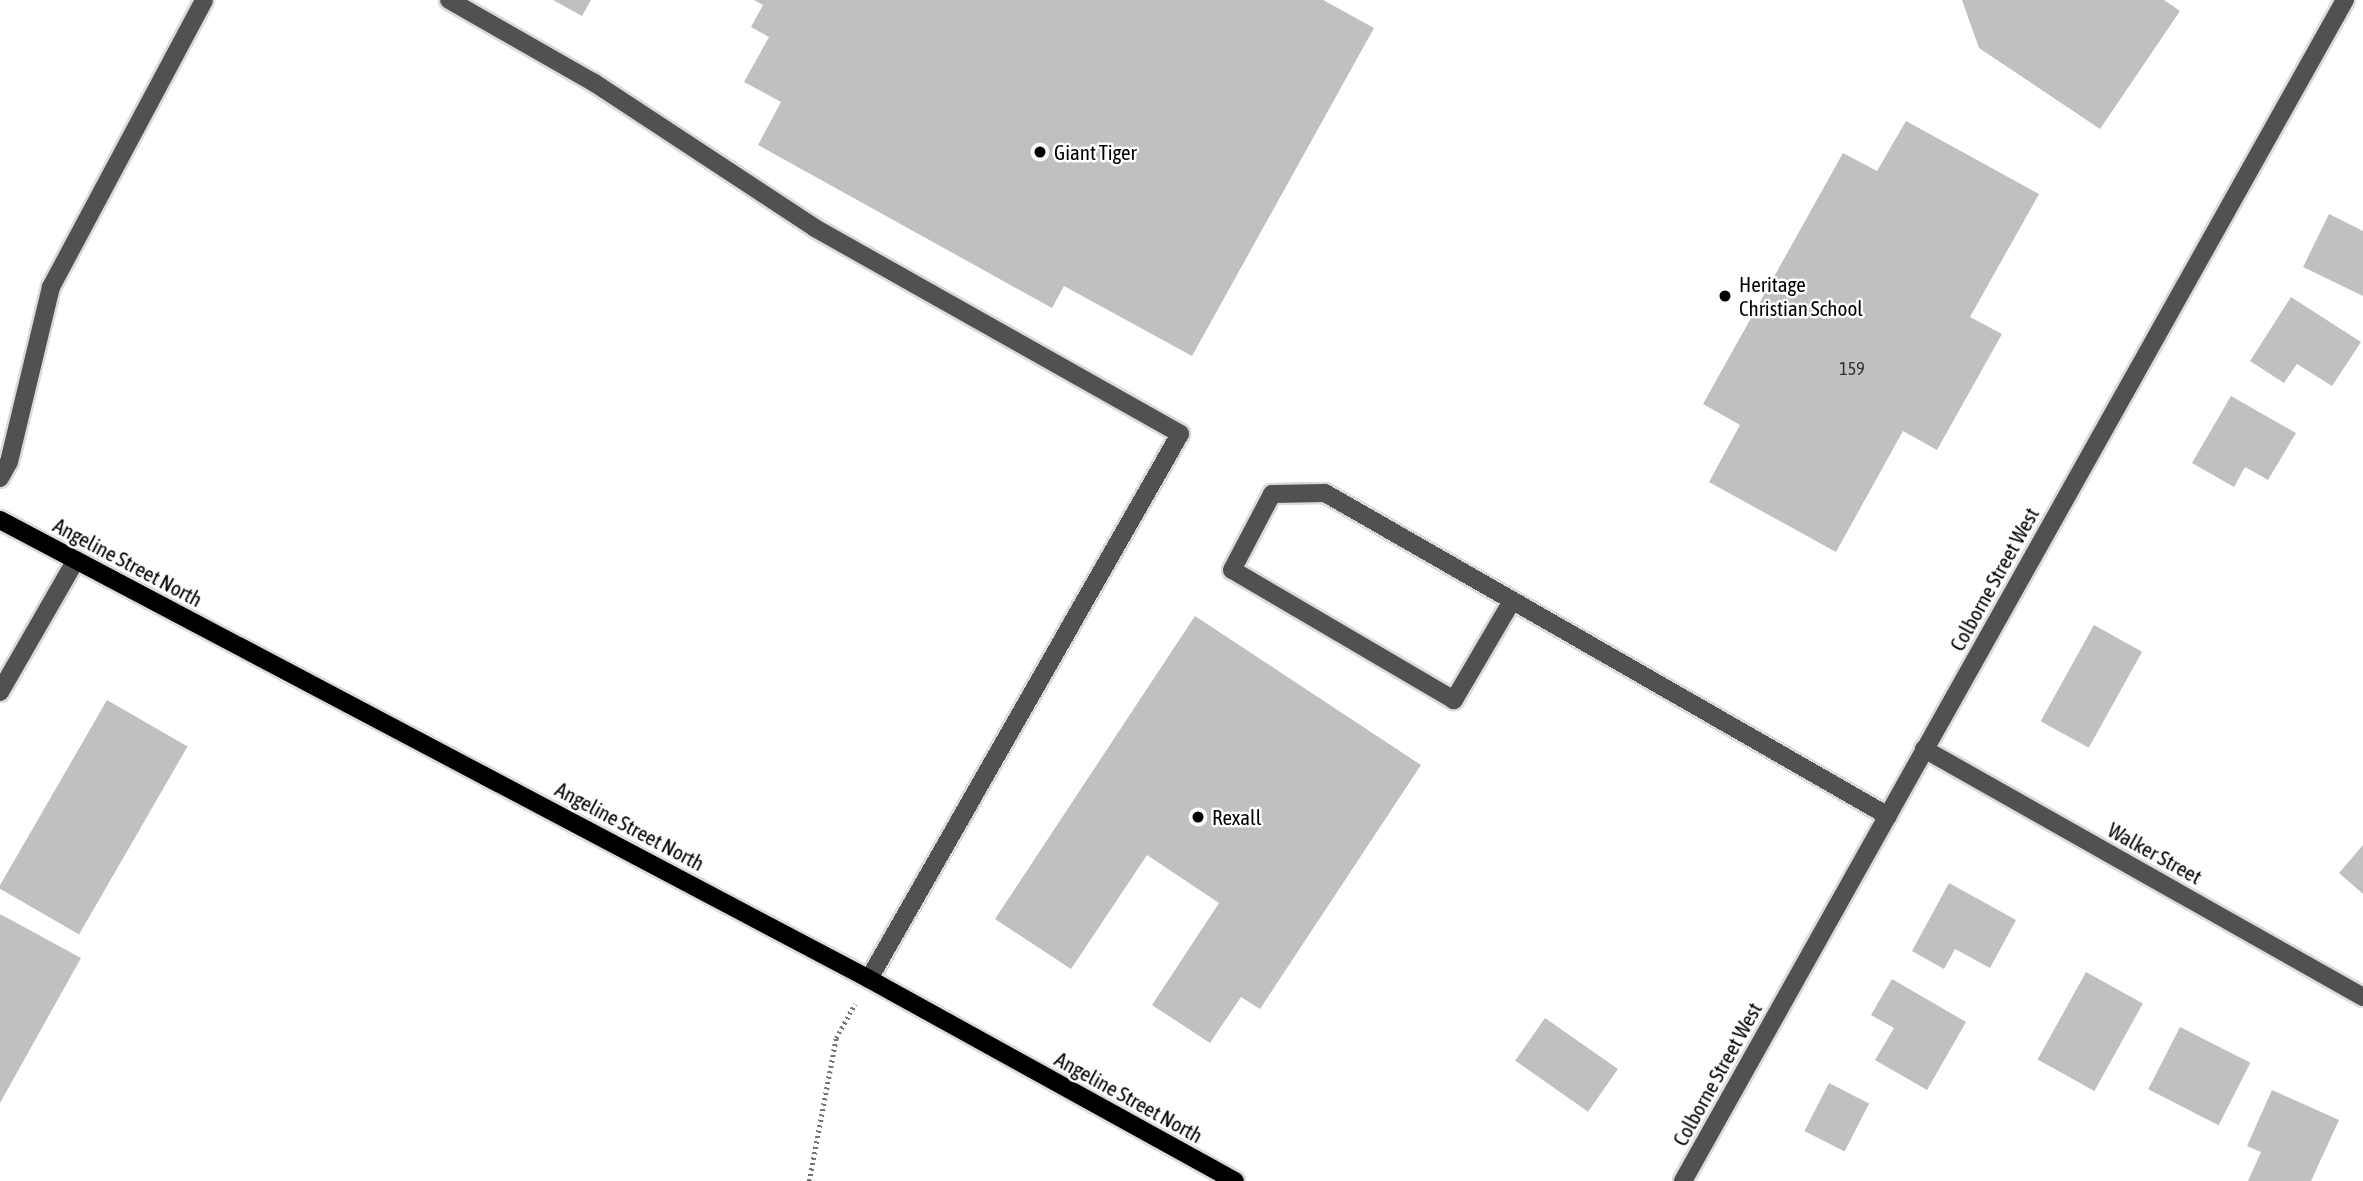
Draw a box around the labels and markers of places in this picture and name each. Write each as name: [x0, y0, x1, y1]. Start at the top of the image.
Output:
place label: Giant Tiger: [1054, 139, 1137, 165]
marker: Giant Tiger: [1032, 144, 1048, 160]
place label: Heritage Christian School: [1739, 271, 1863, 321]
marker: Heritage Christian School: [1717, 288, 1733, 304]
place label: Rexall: [1212, 804, 1261, 830]
marker: Rexall: [1190, 809, 1206, 825]

